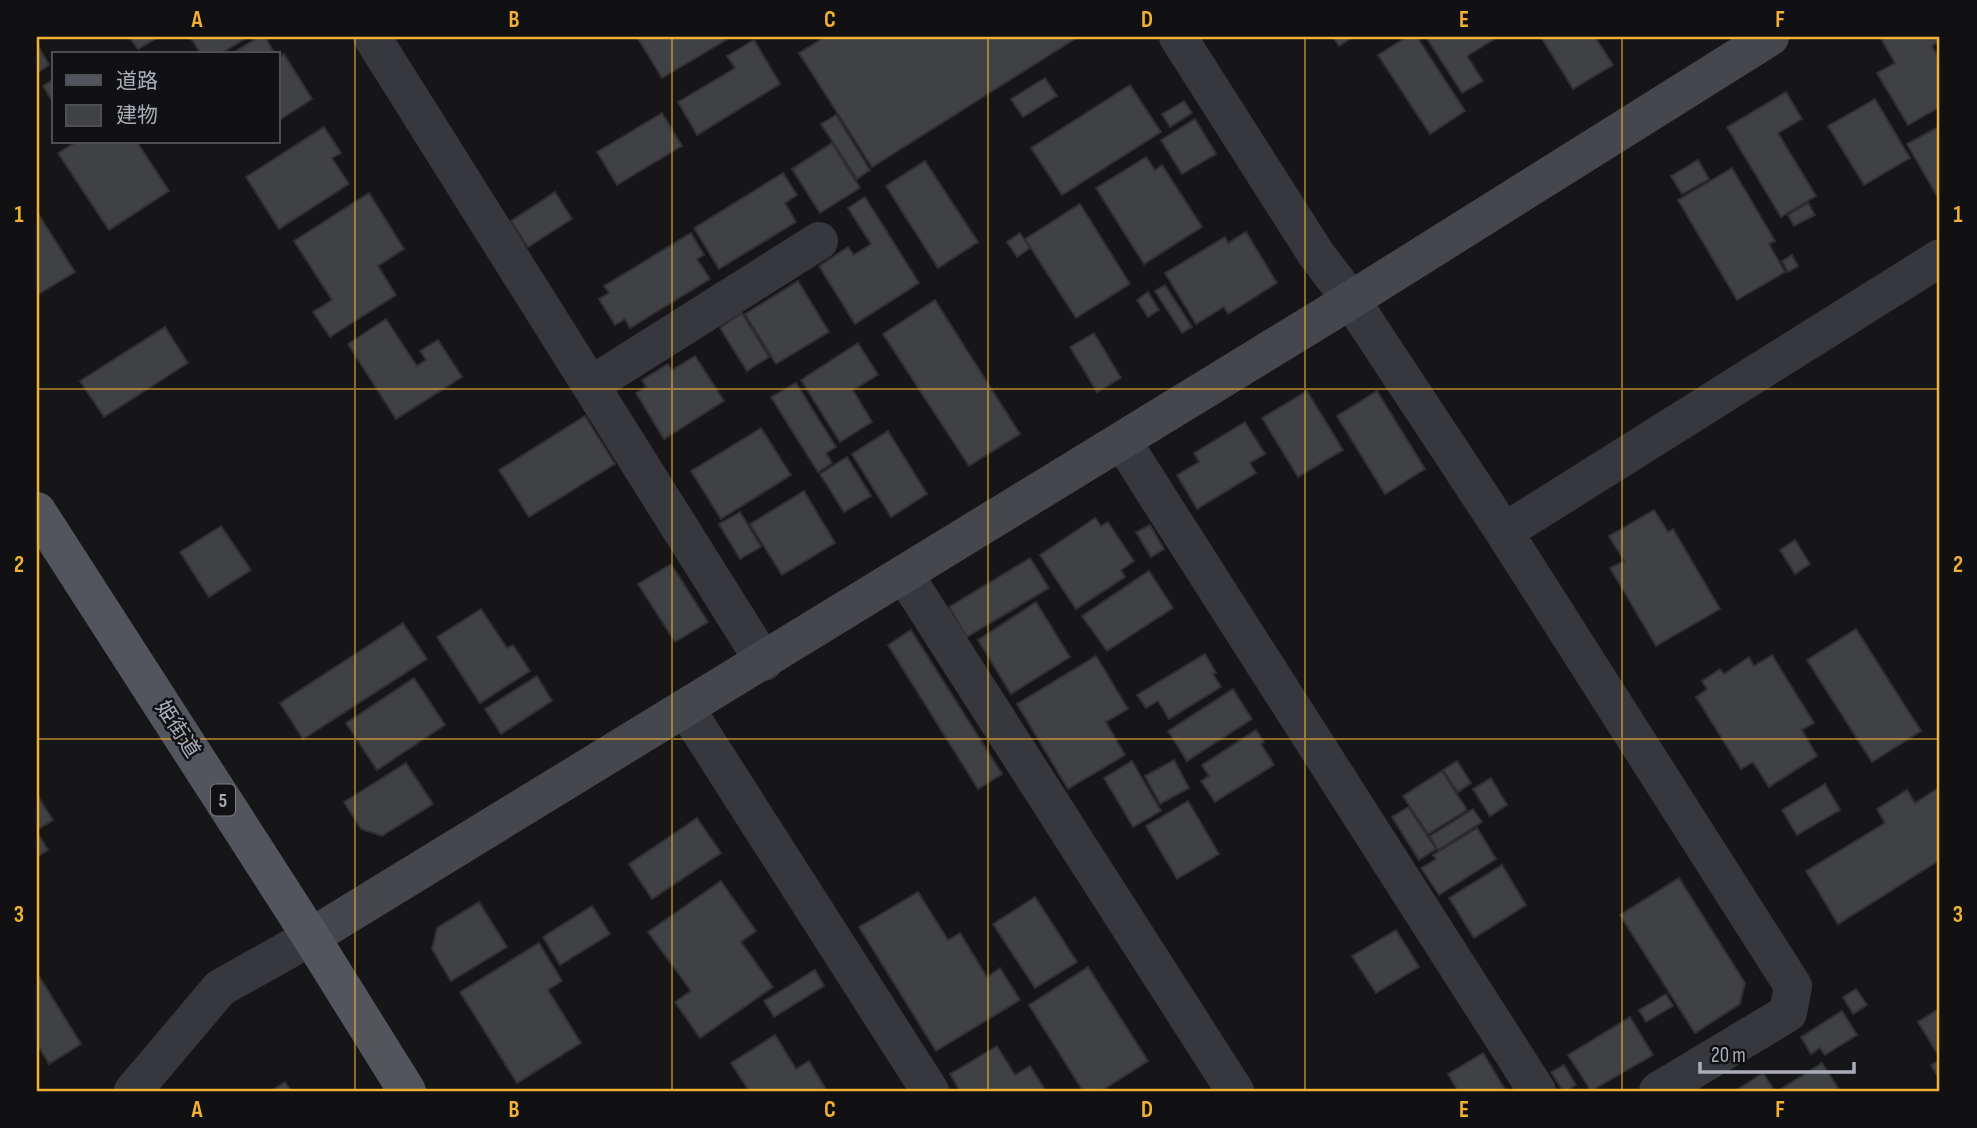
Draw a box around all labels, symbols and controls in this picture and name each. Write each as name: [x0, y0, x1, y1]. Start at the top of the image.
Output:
text: A: [191, 6, 204, 34]
text: B: [509, 6, 520, 34]
text: C: [824, 6, 836, 34]
text: D: [1141, 6, 1153, 34]
text: E: [1459, 6, 1469, 34]
text: F: [1775, 6, 1785, 34]
legend: [52, 52, 280, 144]
text: 道路: [116, 69, 158, 94]
text: 建物: [116, 103, 158, 128]
text: 1: [14, 201, 24, 229]
text: 1: [1953, 201, 1963, 229]
text: 2: [14, 551, 24, 579]
text: 2: [1953, 551, 1963, 579]
street label: 姫街道: [150, 696, 205, 762]
road number: 5: [211, 785, 235, 816]
text: 3: [14, 901, 24, 929]
text: 3: [1953, 901, 1963, 929]
scale bar: [1700, 1030, 1854, 1074]
text: 20 m: [1711, 1043, 1746, 1068]
text: A: [191, 1096, 204, 1124]
text: B: [509, 1096, 520, 1124]
text: C: [824, 1096, 836, 1124]
text: D: [1141, 1096, 1153, 1124]
text: E: [1459, 1096, 1469, 1124]
text: F: [1775, 1096, 1785, 1124]

